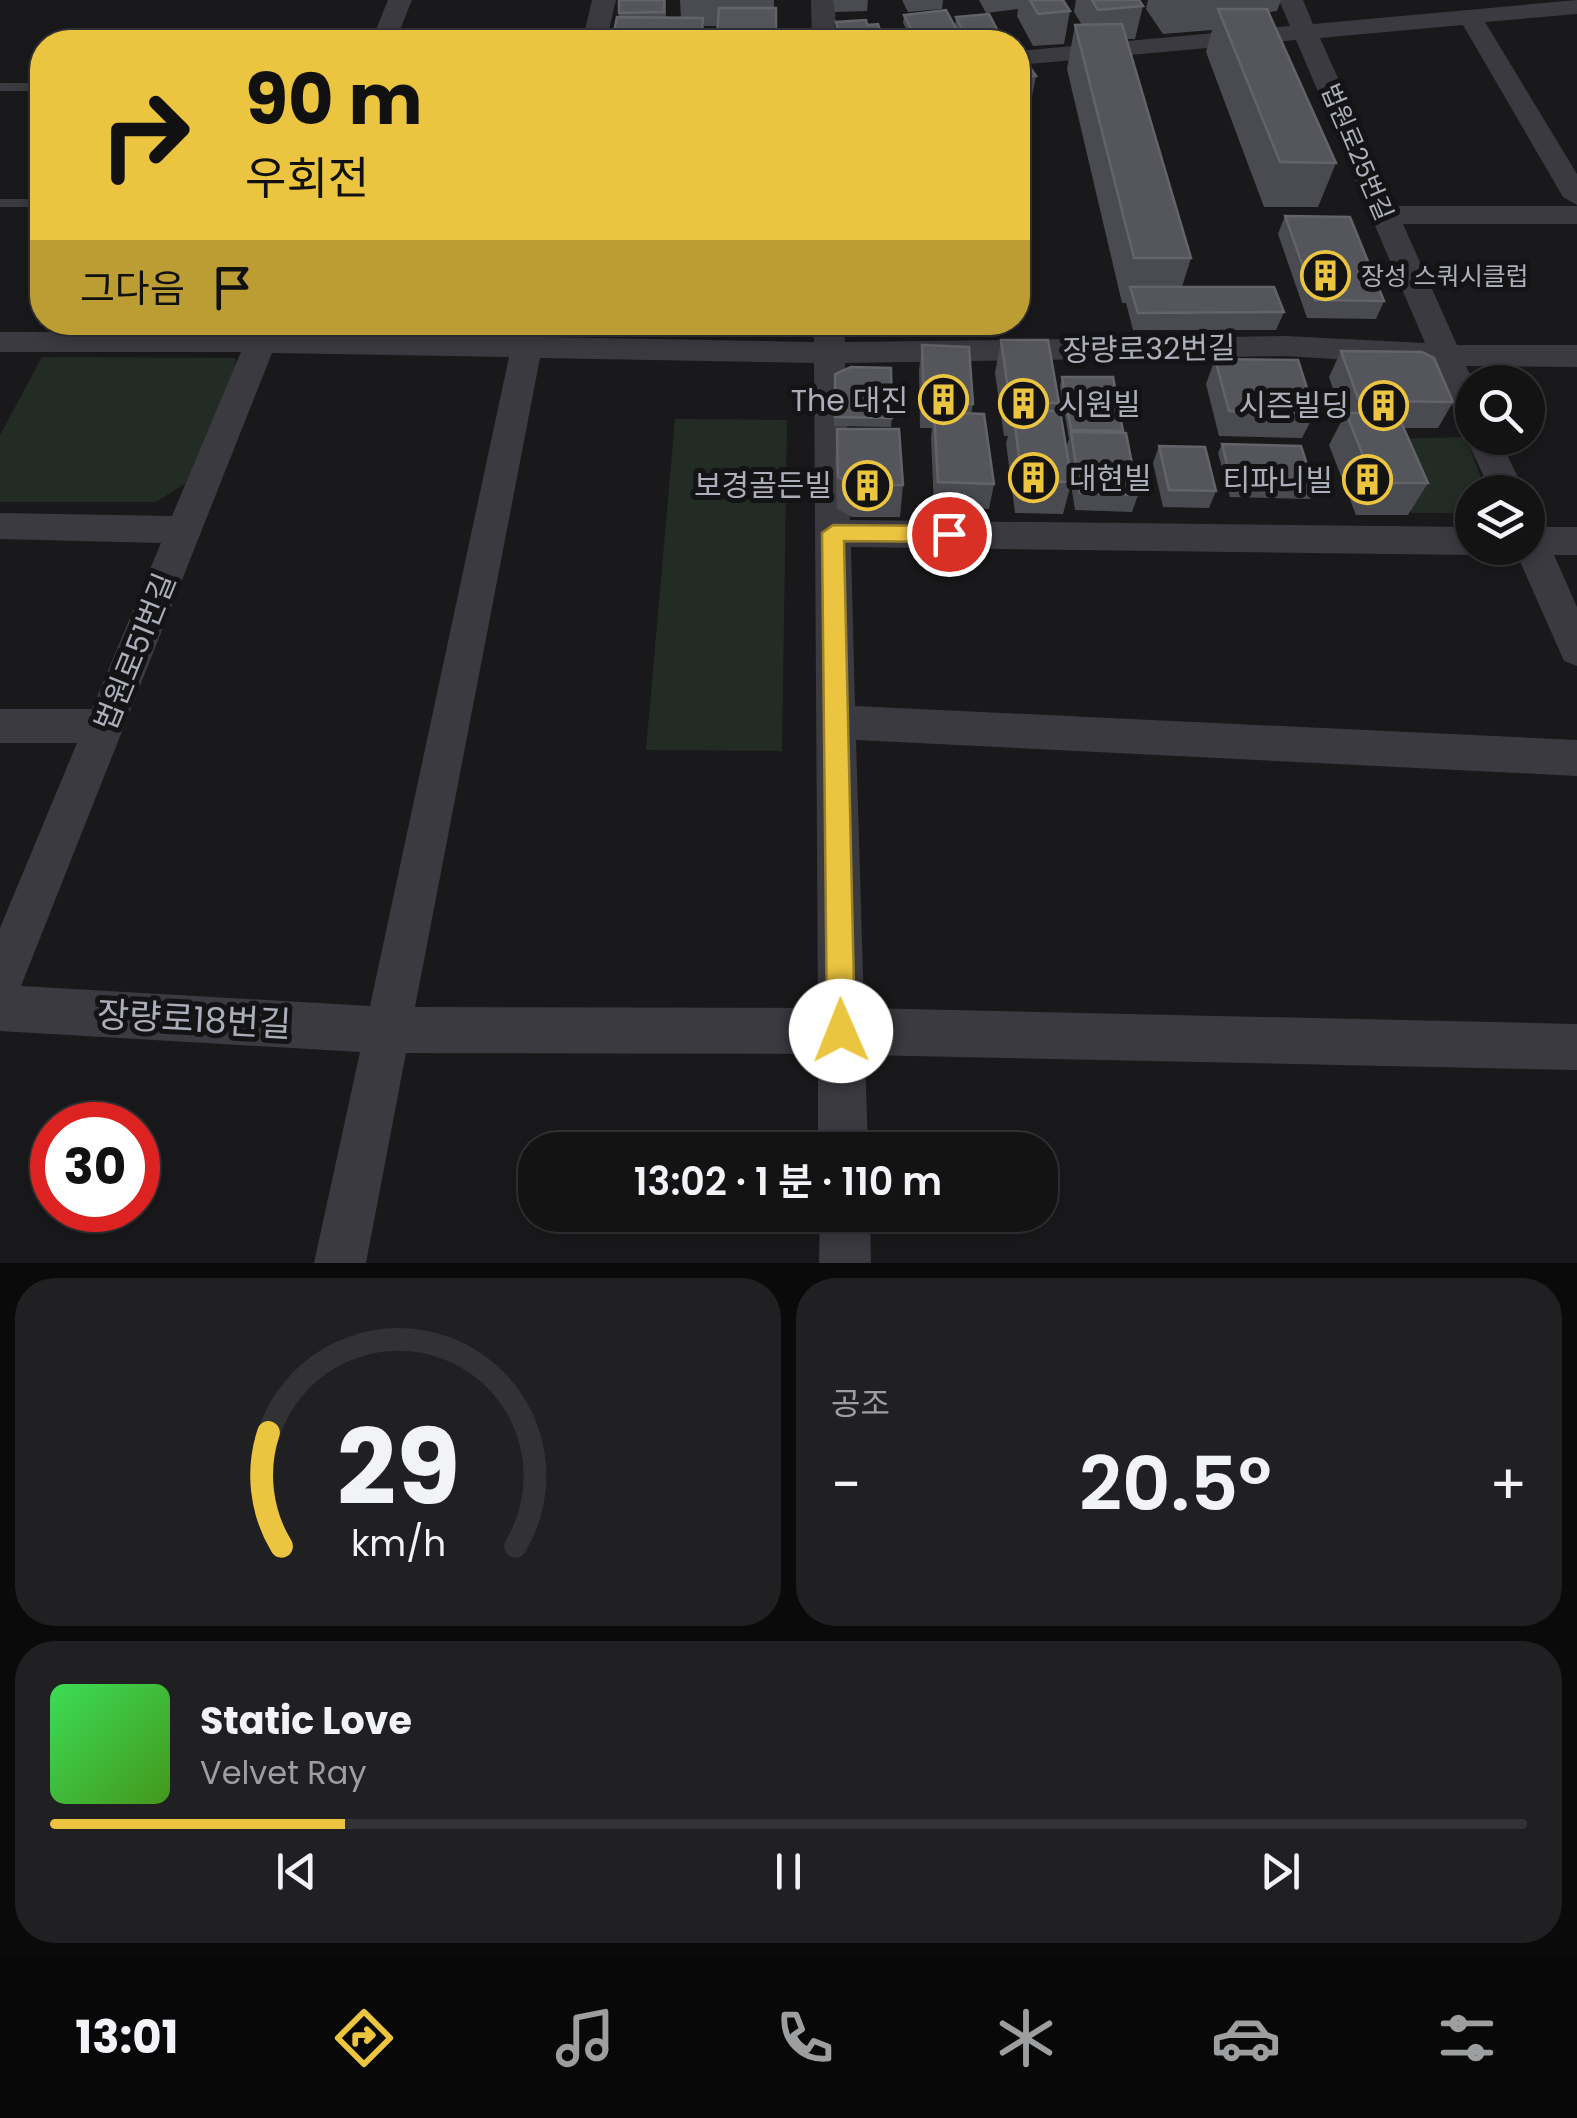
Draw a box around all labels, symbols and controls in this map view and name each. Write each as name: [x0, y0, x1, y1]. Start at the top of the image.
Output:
text: 90 m: [245, 50, 423, 149]
icon: right: [80, 70, 210, 200]
street label: 법원로25번길: [1313, 78, 1401, 226]
text: 우회전: [245, 147, 369, 210]
building icon: 장성 스쿼시클럽: [1300, 250, 1352, 302]
place label: 장성 스쿼시클럽: [1361, 259, 1529, 294]
icon: arrive: [205, 260, 260, 315]
text: 그다음: [80, 262, 185, 315]
street label: 장량로32번길: [1062, 326, 1236, 372]
map controls: [1455, 365, 1545, 565]
button: search: [1455, 365, 1545, 455]
building icon: The 대진: [917, 374, 969, 426]
building icon: 시원빌: [997, 378, 1049, 430]
place label: The 대진: [791, 379, 908, 422]
building icon: 시즌빌딩: [1358, 379, 1410, 431]
place label: 시원빌: [1058, 383, 1141, 426]
place label: 시즌빌딩: [1239, 384, 1349, 427]
building icon: 대현빌: [1008, 452, 1060, 504]
building icon: 티파니빌: [1342, 454, 1394, 506]
place label: 대현빌: [1069, 457, 1152, 500]
building icon: 보경골든빌: [841, 459, 893, 511]
place label: 티파니빌: [1223, 459, 1333, 502]
place label: 보경골든빌: [694, 464, 832, 507]
button: layers: [1455, 475, 1545, 565]
pin: [907, 492, 992, 577]
icon: arrive: [922, 507, 977, 562]
street label: 법원로51번길: [84, 567, 186, 737]
position arrow: [789, 979, 893, 1083]
street label: 장량로18번길: [96, 989, 292, 1049]
speed limit sign: 30: [30, 1102, 160, 1232]
text: 13:02 · 1 분 · 110 m: [634, 1155, 942, 1208]
text: 공조: [831, 1381, 890, 1426]
text: 29: [336, 1395, 460, 1540]
text: 20.5°: [1079, 1431, 1272, 1536]
text: −: [831, 1446, 861, 1523]
text: +: [1489, 1446, 1527, 1523]
text: km/h: [350, 1518, 446, 1569]
text: Static Love: [200, 1694, 412, 1747]
text: Velvet Ray: [200, 1750, 366, 1795]
icon: previous: [269, 1844, 324, 1899]
icon: pause: [761, 1844, 816, 1899]
icon: next: [1253, 1844, 1308, 1899]
icon: directions: [329, 2003, 399, 2073]
icon: music: [550, 2003, 620, 2073]
icon: phone: [770, 2003, 840, 2073]
icon: climate: [991, 2003, 1061, 2073]
icon: car: [1211, 2003, 1281, 2073]
icon: filters: [1432, 2003, 1502, 2073]
text: 13:01: [75, 2006, 178, 2069]

